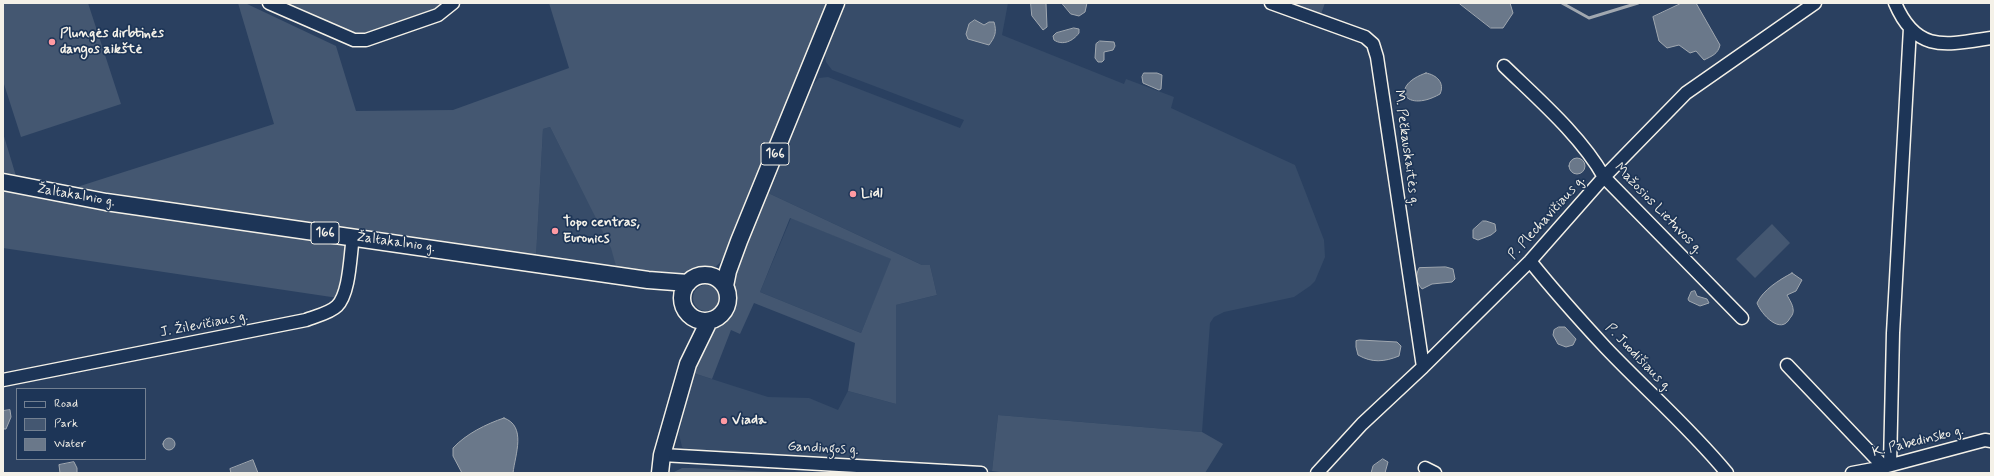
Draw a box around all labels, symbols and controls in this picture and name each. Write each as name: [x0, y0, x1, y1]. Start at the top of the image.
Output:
place label: Plungės dirbtinės dangos aikštė: [60, 26, 164, 58]
marker: Plungės dirbtinės dangos aikštė: [47, 37, 57, 47]
street label: M. Pečkauskaitės g.: [1390, 89, 1422, 207]
road number: 166: [761, 143, 789, 165]
street label: Mažosios Lietuvos g.: [1610, 160, 1706, 258]
street label: P. Plechavičiaus g.: [1505, 173, 1589, 263]
street label: Žaltakalnio g.: [36, 181, 116, 211]
place label: Lidl: [861, 186, 883, 202]
marker: Lidl: [848, 189, 858, 199]
place label: Topo centras, Euronics: [563, 215, 640, 248]
road number: 166: [311, 222, 339, 244]
marker: Topo centras, Euronics: [550, 226, 560, 236]
street label: Žaltakalnio g.: [356, 229, 436, 257]
street label: J. Žilevičiaus g.: [159, 308, 249, 342]
street label: P. Juodišiaus g.: [1601, 320, 1675, 396]
legend: [16, 388, 146, 460]
text: Road: [54, 396, 78, 412]
place label: Viada: [732, 413, 767, 429]
text: Park: [54, 416, 78, 432]
marker: Viada: [719, 416, 729, 426]
street label: K. Pabedinsko g.: [1871, 423, 1965, 461]
text: Water: [54, 436, 86, 452]
street label: Gandingos g.: [787, 439, 859, 459]

